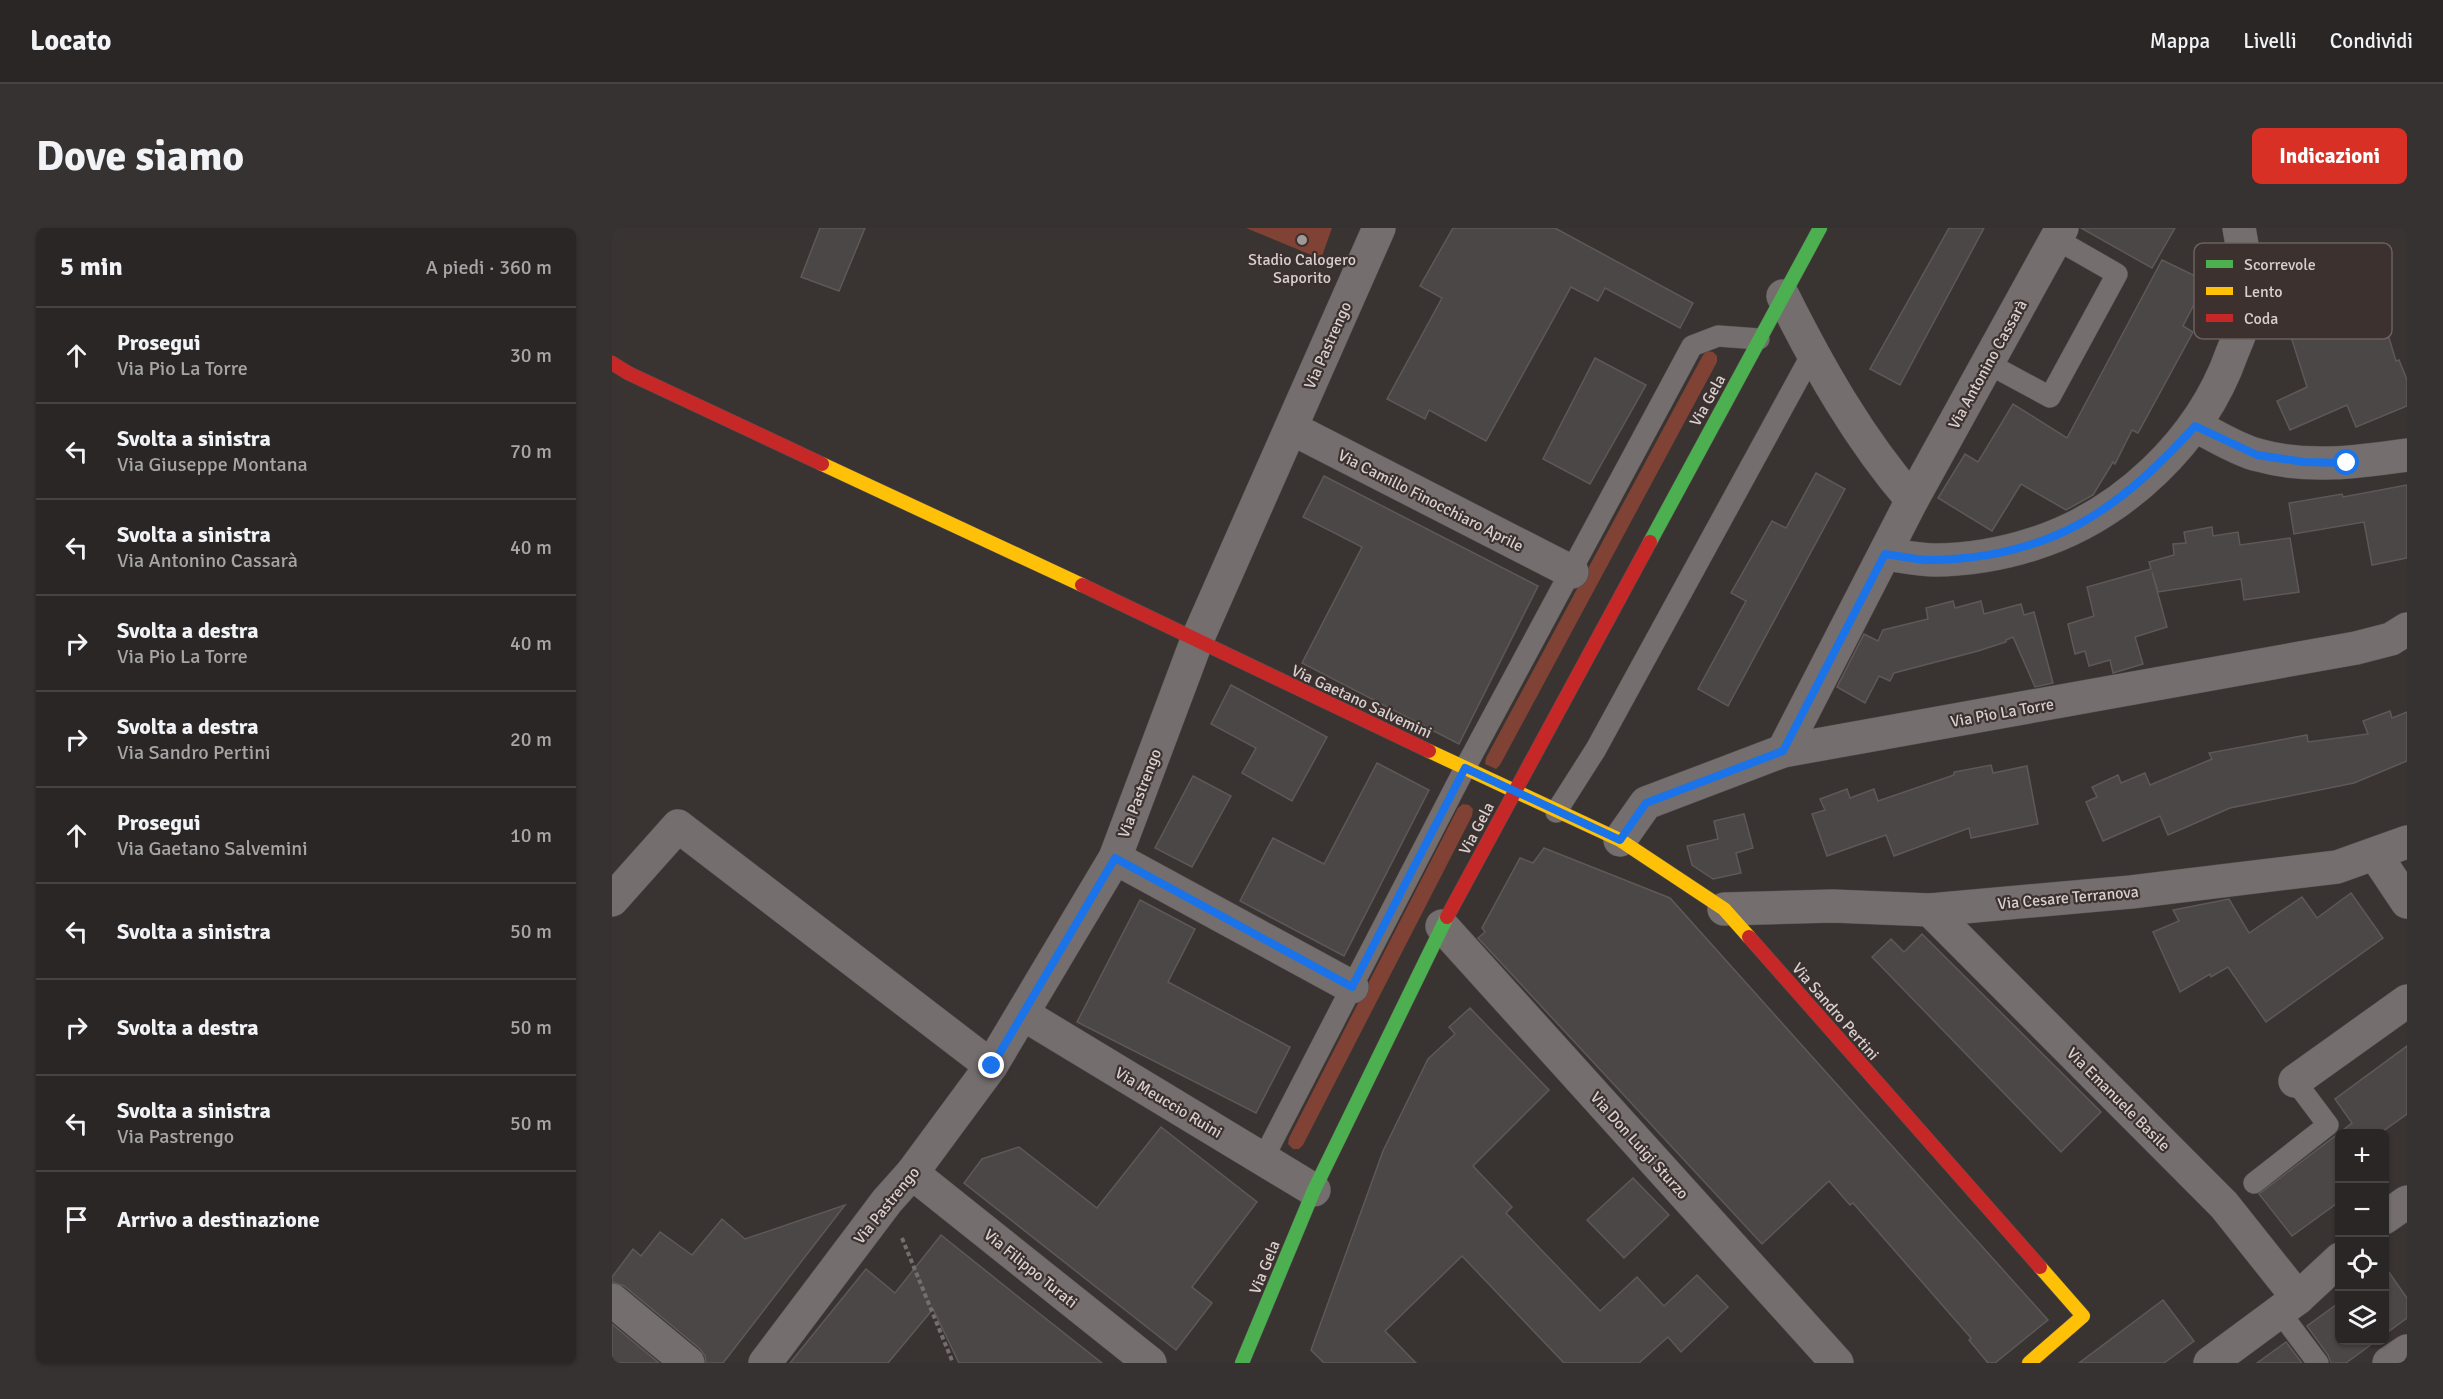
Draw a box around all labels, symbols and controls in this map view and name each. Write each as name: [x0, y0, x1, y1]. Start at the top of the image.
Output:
text: Locato: [30, 24, 111, 58]
text: Mappa: [2150, 28, 2210, 54]
text: Livelli: [2243, 28, 2297, 54]
text: Condividi: [2330, 28, 2413, 54]
button: Indicazioni: [2252, 128, 2407, 184]
text: Dove siamo: [36, 131, 244, 182]
marker: Stadio Calogero Saporito: [1295, 233, 1309, 247]
legend: [2194, 243, 2392, 339]
place label: Stadio Calogero Saporito: [1248, 250, 1356, 288]
text: 5 min: [60, 251, 123, 283]
text: A piedi · 360 m: [426, 255, 552, 280]
text: Scorrevole: [2244, 255, 2316, 275]
text: Lento: [2244, 282, 2282, 302]
street label: Via Antonino Cassarà: [1944, 296, 2032, 433]
street label: Via Pastrengo: [1300, 299, 1356, 392]
text: Coda: [2244, 309, 2278, 329]
text: Prosegui: [117, 329, 201, 356]
icon: ahead: [60, 339, 93, 372]
text: 30 m: [510, 343, 552, 368]
text: Via Pio La Torre: [117, 356, 248, 381]
street label: Via Gela: [1685, 371, 1730, 430]
text: Svolta a sinistra: [117, 425, 271, 452]
icon: left: [60, 435, 93, 468]
text: 70 m: [510, 439, 552, 464]
street label: Via Camillo Finocchiaro Aprile: [1334, 445, 1527, 556]
route start: [2333, 449, 2359, 475]
text: Via Giuseppe Montana: [117, 452, 308, 477]
text: Svolta a sinistra: [117, 521, 271, 548]
icon: left: [60, 531, 93, 564]
text: 40 m: [510, 535, 552, 560]
text: Via Antonino Cassarà: [117, 548, 298, 573]
text: Svolta a destra: [117, 617, 258, 644]
icon: right: [60, 627, 93, 660]
text: 40 m: [510, 631, 552, 656]
text: Via Pio La Torre: [117, 644, 248, 669]
street label: Via Gaetano Salvemini: [1288, 661, 1435, 743]
street label: Via Pio La Torre: [1949, 694, 2055, 732]
text: Svolta a destra: [117, 713, 258, 740]
icon: right: [60, 723, 93, 756]
text: 20 m: [510, 727, 552, 752]
text: Via Sandro Pertini: [117, 740, 270, 765]
street label: Via Pastrengo: [1114, 746, 1166, 841]
street label: Via Gela: [1455, 799, 1499, 858]
text: Prosegui: [117, 809, 201, 836]
icon: ahead: [60, 819, 93, 852]
text: 10 m: [510, 823, 552, 848]
text: Via Gaetano Salvemini: [117, 836, 308, 861]
street label: Via Cesare Terranova: [1997, 882, 2139, 914]
icon: left: [60, 915, 93, 948]
text: Svolta a sinistra: [117, 918, 271, 945]
text: 50 m: [510, 919, 552, 944]
street label: Via Sandro Pertini: [1787, 959, 1883, 1065]
icon: right: [60, 1011, 93, 1044]
text: Svolta a destra: [117, 1014, 258, 1041]
text: 50 m: [510, 1015, 552, 1040]
street label: Via Emanuele Basile: [2062, 1044, 2174, 1156]
route end: [978, 1052, 1004, 1078]
street label: Via Meuccio Ruini: [1111, 1063, 1226, 1143]
street label: Via Don Luigi Sturzo: [1586, 1088, 1693, 1204]
text: Svolta a sinistra: [117, 1097, 271, 1124]
icon: left: [60, 1107, 93, 1140]
text: 50 m: [510, 1111, 552, 1136]
text: Via Pastrengo: [117, 1124, 234, 1149]
map controls: [2335, 1129, 2389, 1345]
button: +: [2335, 1129, 2389, 1183]
street label: Via Pastrengo: [850, 1163, 924, 1248]
button: −: [2335, 1183, 2389, 1237]
icon: arrive: [60, 1203, 93, 1236]
text: Arrivo a destinazione: [117, 1206, 320, 1233]
street label: Via Filippo Turati: [980, 1225, 1081, 1313]
button: locate: [2335, 1237, 2389, 1291]
street label: Via Gela: [1245, 1238, 1285, 1297]
button: layers: [2335, 1291, 2389, 1345]

